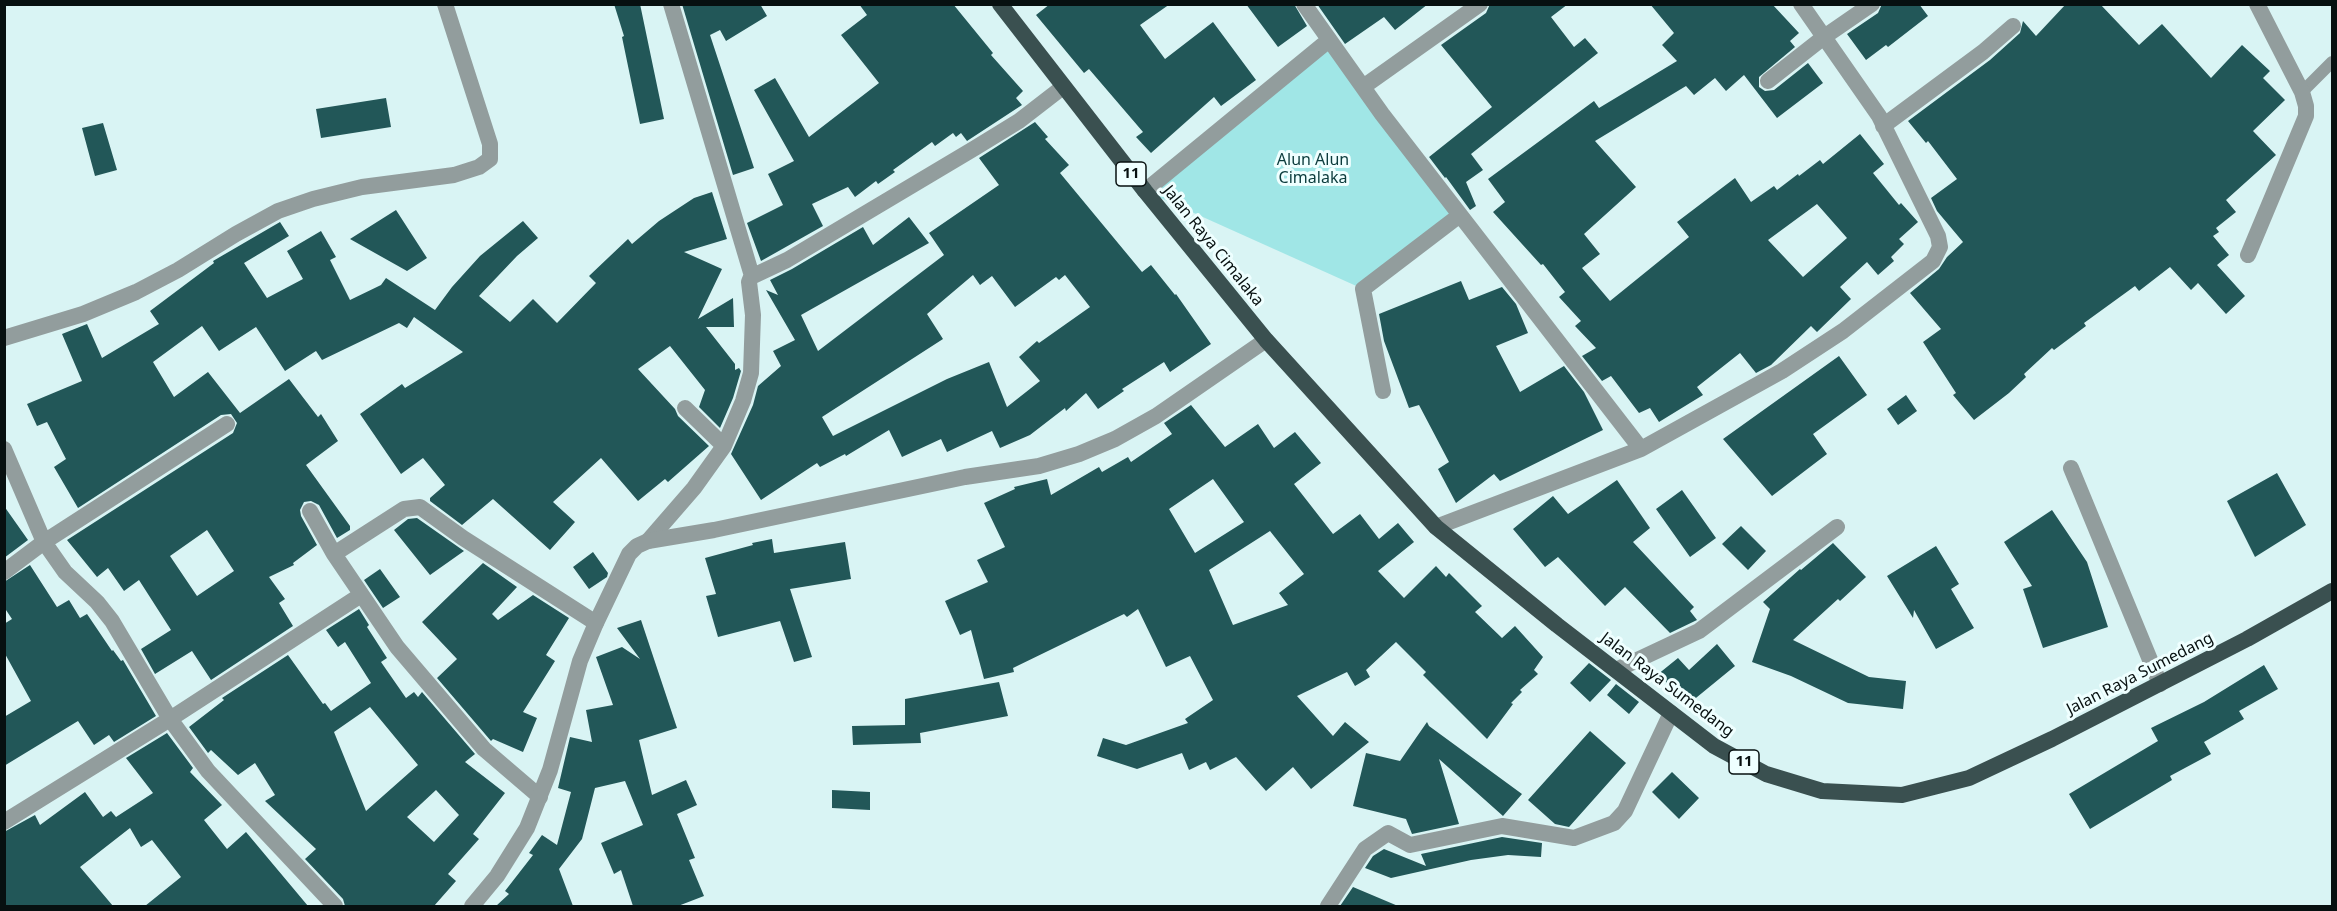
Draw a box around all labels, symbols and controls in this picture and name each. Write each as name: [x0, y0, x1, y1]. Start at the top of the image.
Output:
park label: Alun Alun Cimalaka: [1277, 150, 1349, 188]
road number: 11: [1116, 162, 1146, 186]
street label: Jalan Raya Cimalaka: [1158, 182, 1268, 310]
street label: Jalan Raya Sumedang: [1597, 629, 1737, 741]
street label: Jalan Raya Sumedang: [2064, 629, 2216, 719]
road number: 11: [1729, 750, 1759, 774]

